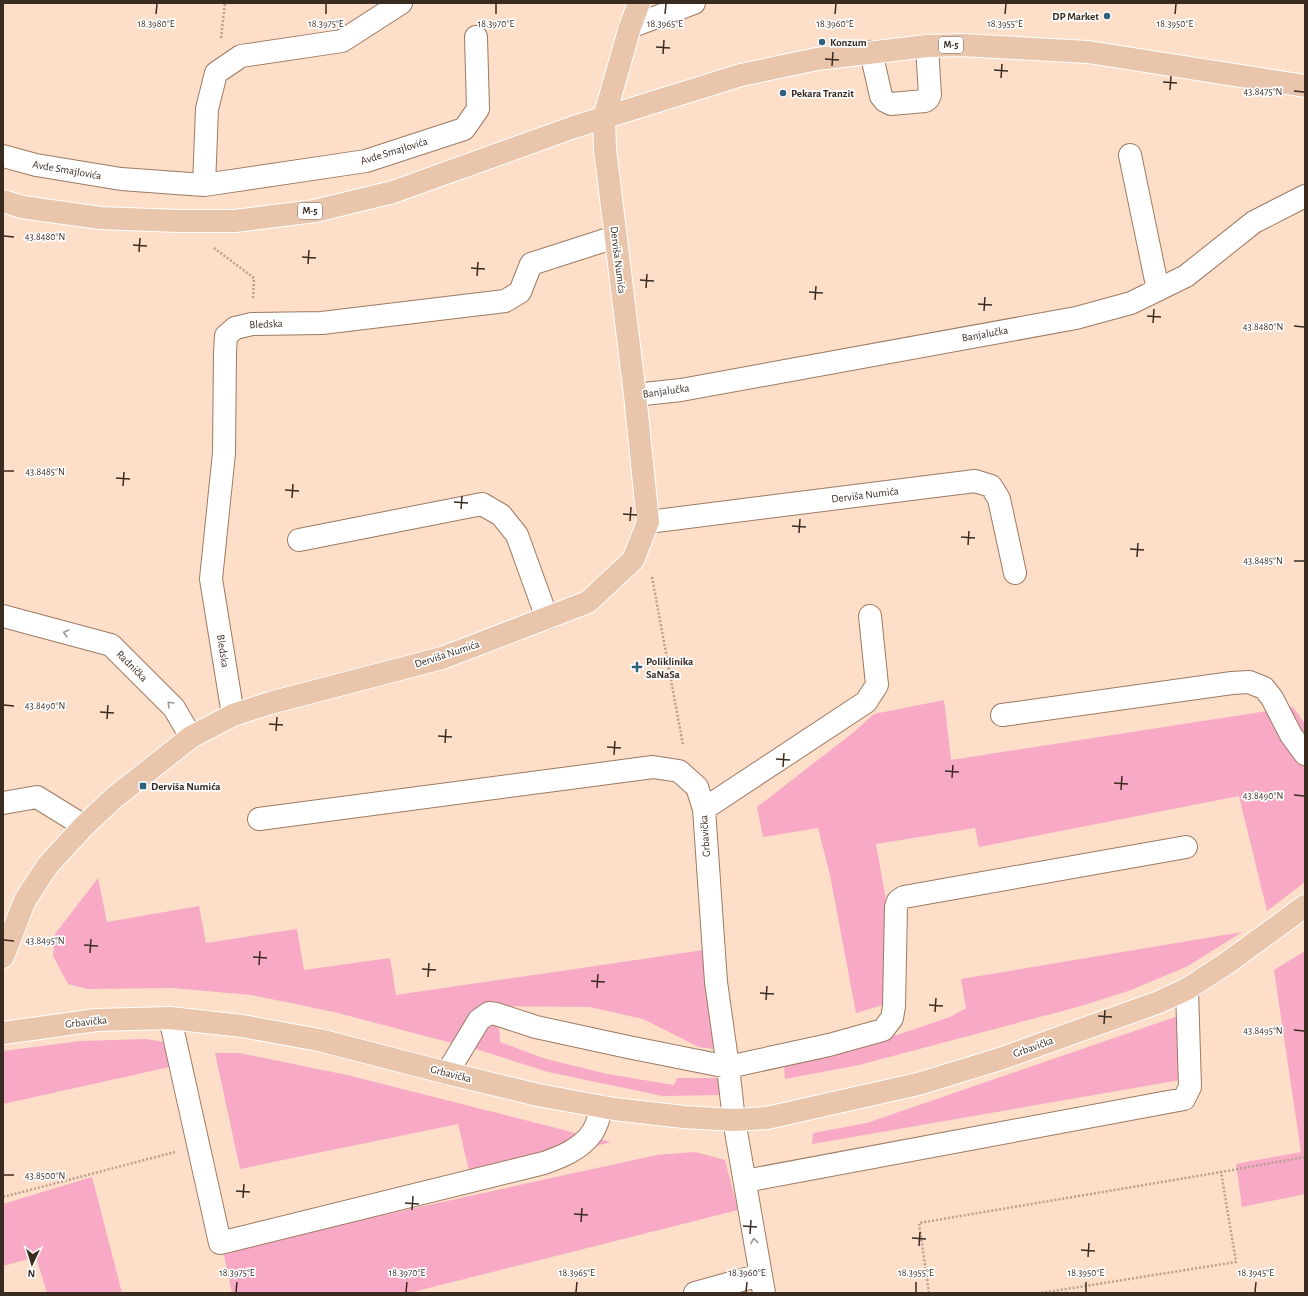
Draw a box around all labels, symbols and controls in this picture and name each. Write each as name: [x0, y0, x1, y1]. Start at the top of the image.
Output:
place label: DP Market: [1052, 11, 1099, 22]
marker: DP Market: [1102, 11, 1112, 21]
text: 18.3980°E: [137, 19, 175, 29]
text: 18.3975°E: [308, 19, 344, 29]
text: 18.3970°E: [478, 19, 514, 29]
text: 18.3965°E: [647, 19, 683, 29]
text: 18.3960°E: [816, 19, 854, 29]
text: 18.3955°E: [987, 19, 1023, 29]
text: 18.3950°E: [1157, 19, 1193, 29]
marker: Konzum: [817, 37, 827, 47]
place label: Konzum: [830, 37, 867, 48]
road number: M-5: [939, 37, 963, 53]
text: 43.8475°N: [1244, 87, 1282, 97]
marker: Pekara Tranzit: [778, 88, 788, 98]
place label: Pekara Tranzit: [791, 88, 854, 99]
street label: Avde Smajlovića: [359, 136, 429, 166]
street label: Avde Smajlovića: [32, 159, 102, 181]
road number: M-5: [298, 203, 322, 219]
street label: Derviša Numića: [608, 226, 628, 294]
text: 43.8480°N: [25, 232, 65, 242]
street label: Bledska: [249, 318, 283, 330]
text: 43.8480°N: [1243, 322, 1283, 332]
street label: Banjalučka: [961, 325, 1009, 343]
street label: Banjalučka: [642, 382, 690, 400]
text: 43.8485°N: [25, 467, 65, 477]
street label: Derviša Numića: [831, 485, 899, 505]
text: 43.8485°N: [1243, 556, 1283, 566]
one-way arrow: [63, 629, 70, 638]
street label: Bledska: [215, 634, 231, 668]
street label: Derviša Numića: [413, 638, 481, 670]
street label: Radnička: [114, 648, 150, 684]
place label: Poliklinika SaNaSa: [646, 656, 694, 680]
marker: Poliklinika SaNaSa: [631, 661, 643, 673]
text: 43.8490°N: [25, 701, 65, 711]
one-way arrow: [167, 701, 175, 709]
marker: Derviša Numića: [138, 781, 148, 791]
place label: Derviša Numića: [151, 781, 221, 792]
text: 43.8490°N: [1243, 791, 1283, 801]
street label: Grbavička: [698, 815, 712, 857]
text: 43.8495°N: [25, 936, 65, 946]
street label: Grbavička: [65, 1014, 107, 1030]
text: 43.8495°N: [1243, 1026, 1283, 1036]
street label: Grbavička: [1011, 1035, 1055, 1059]
street label: Grbavička: [429, 1064, 473, 1084]
text: 43.8500°N: [25, 1171, 65, 1181]
one-way arrow: [751, 1238, 759, 1244]
north arrow: [12, 1244, 52, 1284]
text: N: [27, 1268, 36, 1279]
text: 18.3975°E: [219, 1268, 255, 1278]
text: 18.3970°E: [389, 1268, 425, 1278]
text: 18.3965°E: [559, 1268, 595, 1278]
text: 18.3960°E: [728, 1268, 766, 1278]
text: 18.3955°E: [898, 1268, 934, 1278]
text: 18.3950°E: [1068, 1268, 1104, 1278]
text: 18.3945°E: [1238, 1268, 1274, 1278]

